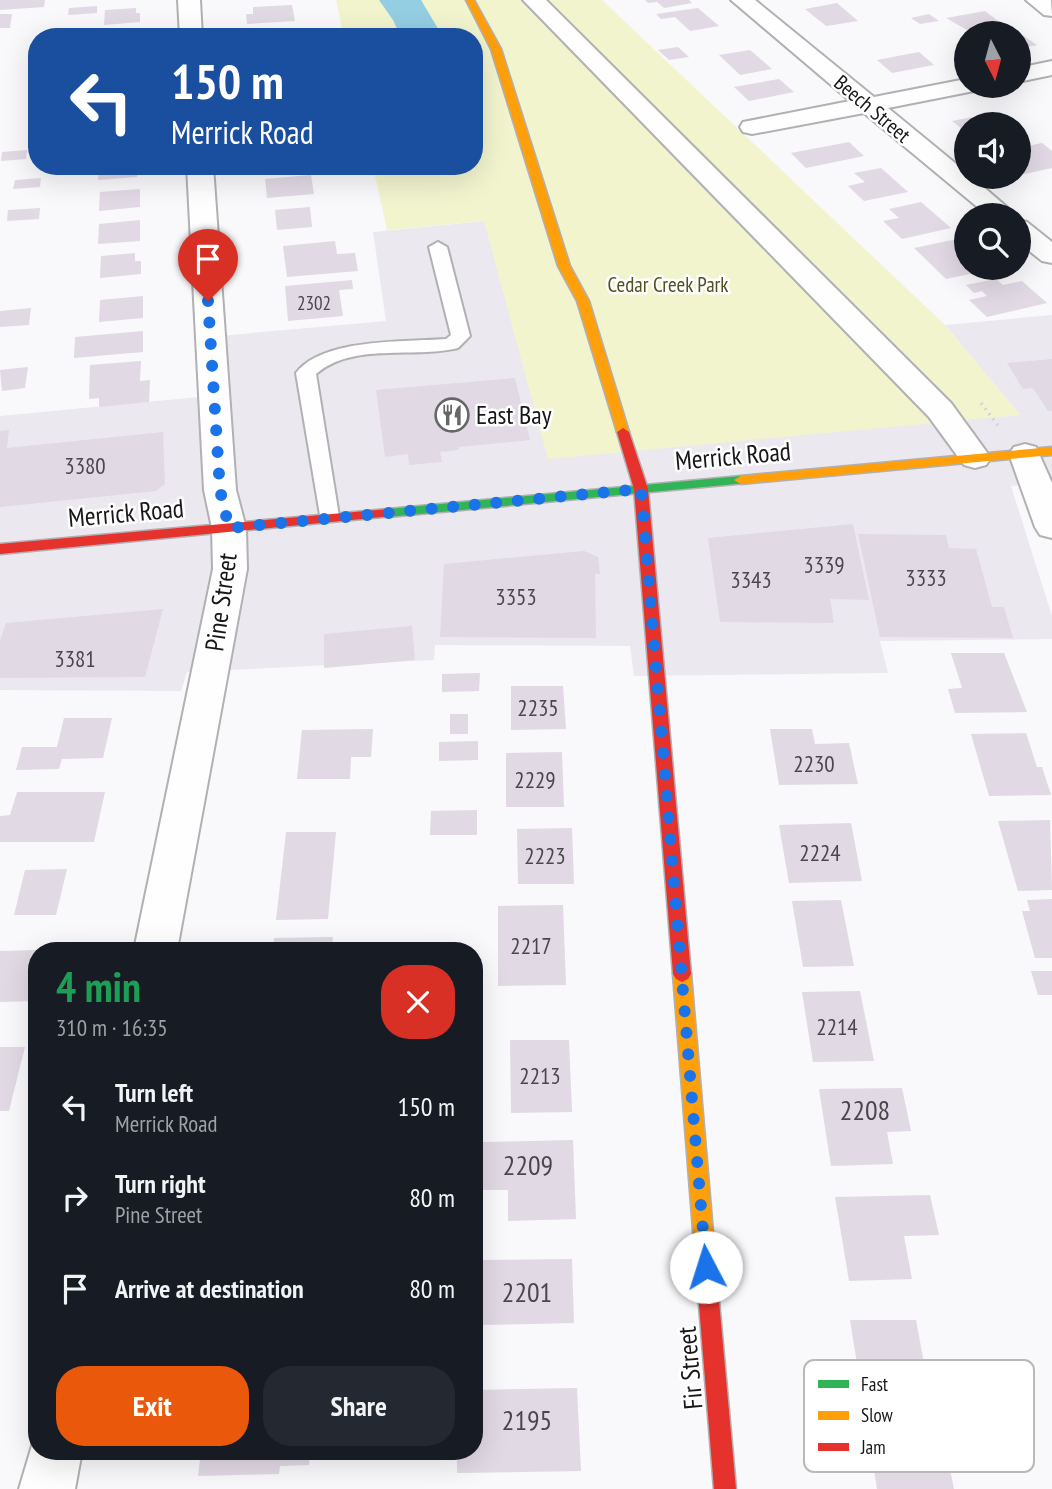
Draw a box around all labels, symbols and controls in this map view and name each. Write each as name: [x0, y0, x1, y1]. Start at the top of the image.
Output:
north arrow: [954, 21, 1031, 98]
map controls: [954, 21, 1031, 280]
text: 150 m: [171, 49, 284, 113]
icon: left: [56, 56, 147, 147]
street label: Beech Street: [829, 69, 916, 149]
text: Merrick Road: [171, 111, 314, 153]
button: sound: [954, 112, 1031, 189]
button: search: [954, 203, 1031, 280]
pin: [178, 229, 238, 301]
icon: arrive: [189, 240, 227, 278]
park label: Cedar Creek Park: [608, 271, 728, 298]
house number: 2302: [297, 291, 331, 315]
restaurant icon: East Bay: [433, 396, 471, 434]
place label: East Bay: [476, 398, 552, 431]
street label: Merrick Road: [674, 434, 792, 477]
house number: 3380: [64, 451, 106, 480]
street label: Merrick Road: [67, 491, 185, 534]
house number: 3339: [803, 550, 845, 579]
street label: Pine Street: [197, 551, 244, 653]
house number: 3333: [905, 563, 947, 592]
house number: 3343: [730, 565, 772, 594]
house number: 3353: [495, 582, 537, 611]
house number: 3381: [54, 644, 96, 673]
house number: 2235: [517, 693, 559, 722]
house number: 2230: [793, 749, 835, 778]
house number: 2229: [514, 765, 556, 794]
house number: 2224: [799, 838, 841, 867]
house number: 2223: [524, 841, 566, 870]
house number: 2217: [510, 931, 552, 960]
text: 4 min: [56, 959, 141, 1014]
button: close: [381, 965, 455, 1039]
house number: 2214: [816, 1012, 858, 1041]
text: 310 m · 16:35: [56, 1013, 168, 1042]
house number: 2213: [519, 1061, 561, 1090]
text: Turn left: [115, 1076, 193, 1109]
icon: left: [56, 1088, 94, 1126]
text: 150 m: [397, 1090, 455, 1123]
house number: 2208: [840, 1091, 890, 1128]
text: Merrick Road: [115, 1109, 217, 1138]
house number: 2209: [503, 1146, 553, 1183]
text: Turn right: [115, 1167, 206, 1200]
icon: right: [56, 1179, 94, 1217]
text: 80 m: [409, 1181, 455, 1214]
text: Pine Street: [115, 1200, 202, 1229]
position arrow: [669, 1230, 743, 1304]
icon: arrive: [56, 1270, 94, 1308]
text: Arrive at destination: [115, 1272, 304, 1305]
text: 80 m: [409, 1272, 455, 1305]
house number: 2201: [502, 1273, 552, 1310]
street label: Fir Street: [669, 1325, 710, 1411]
legend: [804, 1360, 1034, 1472]
button: Exit: [56, 1366, 249, 1446]
button: Share: [263, 1366, 455, 1446]
text: Fast: [861, 1372, 889, 1396]
house number: 2195: [502, 1401, 552, 1438]
text: Slow: [861, 1403, 894, 1427]
text: Jam: [860, 1435, 886, 1459]

